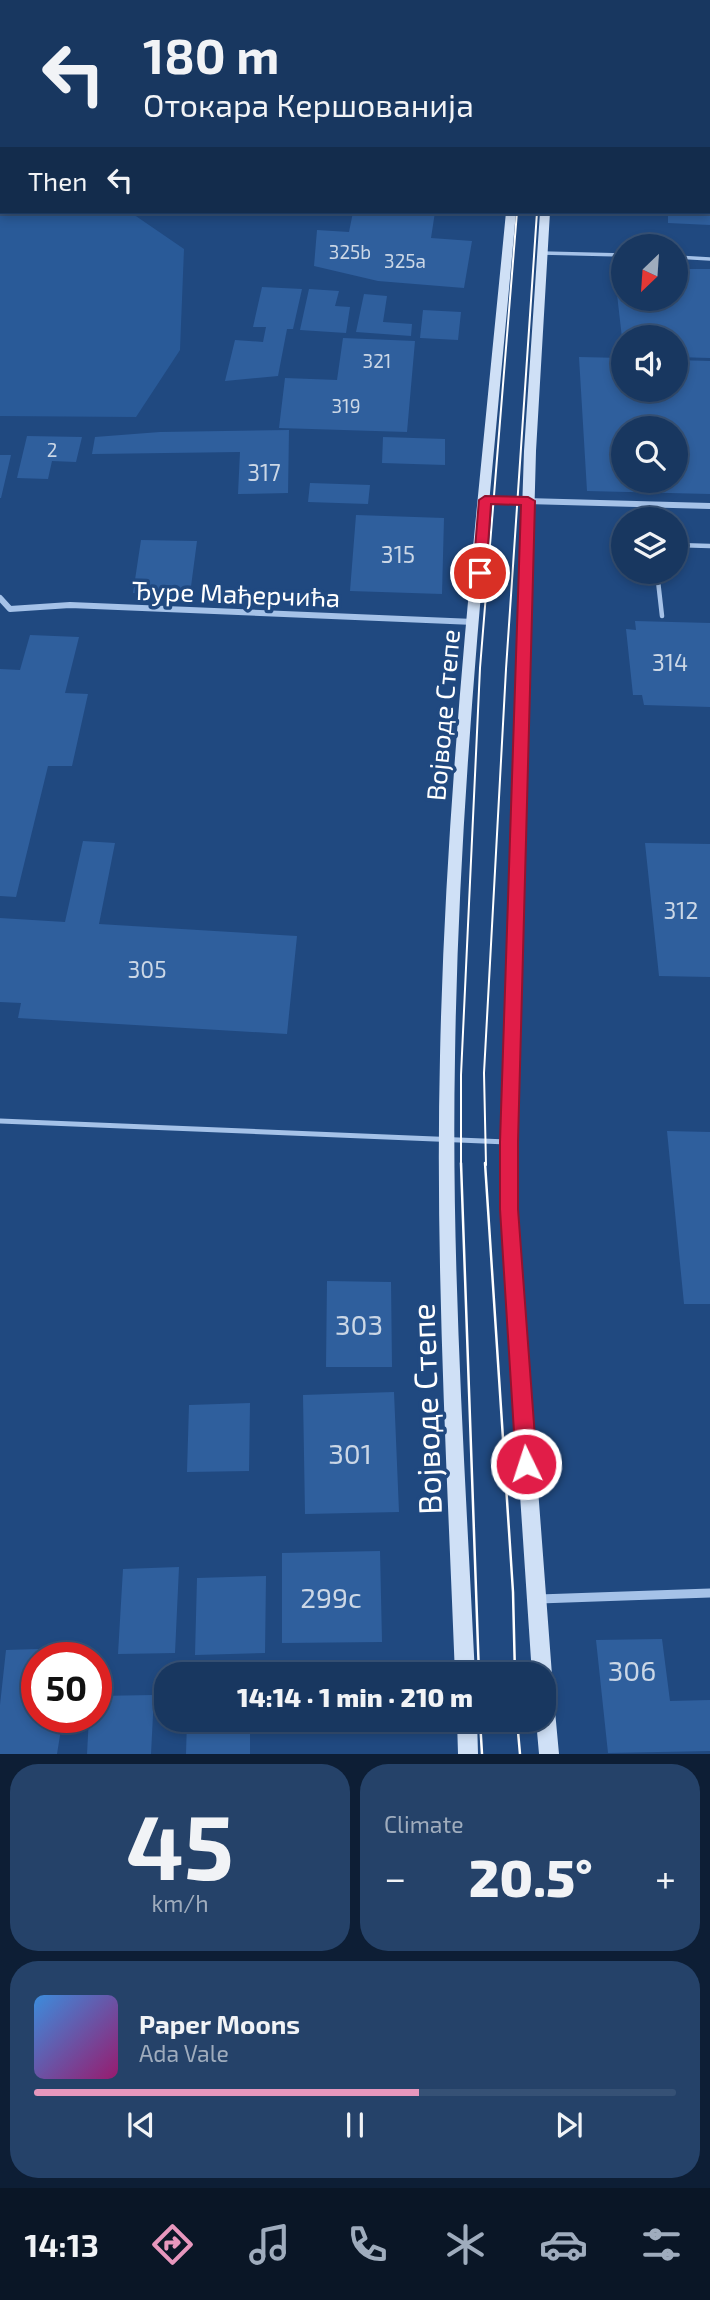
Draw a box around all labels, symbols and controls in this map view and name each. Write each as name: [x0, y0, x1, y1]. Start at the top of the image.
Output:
text: 180 m: [143, 25, 279, 84]
icon: left: [28, 28, 119, 119]
text: Отокара Кершованија: [143, 85, 474, 123]
icon: left: [101, 161, 139, 199]
text: Then: [28, 165, 87, 196]
north arrow: [611, 234, 688, 312]
map controls: [611, 234, 688, 584]
house number: 325b: [329, 240, 371, 263]
house number: 325a: [384, 249, 426, 272]
button: sound: [611, 325, 688, 402]
house number: 321: [363, 349, 391, 372]
house number: 319: [332, 394, 361, 417]
button: search: [611, 416, 688, 493]
house number: 2: [47, 438, 57, 461]
house number: 317: [247, 458, 281, 486]
button: layers: [611, 507, 688, 584]
house number: 315: [381, 540, 415, 568]
pin: [450, 543, 510, 603]
icon: arrive: [461, 554, 499, 592]
street label: Ђуре Мађерчића: [131, 574, 341, 613]
street label: Војводе Степе: [419, 628, 465, 802]
house number: 314: [652, 648, 688, 676]
house number: 312: [664, 896, 698, 924]
house number: 305: [128, 955, 167, 983]
street label: Војводе Степе: [402, 1303, 449, 1515]
house number: 303: [335, 1307, 383, 1341]
position arrow: [489, 1427, 563, 1501]
house number: 301: [328, 1436, 372, 1470]
house number: 299c: [300, 1580, 362, 1614]
speed limit sign: 50: [21, 1642, 112, 1733]
house number: 306: [608, 1653, 656, 1687]
text: 14:14 · 1 min · 210 m: [237, 1681, 473, 1712]
text: 45: [126, 1789, 234, 1898]
text: Climate: [384, 1810, 464, 1838]
text: 20.5°: [469, 1845, 593, 1907]
text: −: [384, 1854, 406, 1900]
text: +: [655, 1854, 676, 1900]
text: km/h: [151, 1889, 209, 1917]
text: Paper Moons: [139, 2008, 300, 2039]
text: Ada Vale: [139, 2039, 229, 2067]
icon: previous: [122, 2106, 160, 2144]
icon: pause: [336, 2106, 374, 2144]
icon: next: [550, 2106, 588, 2144]
icon: directions: [148, 2220, 197, 2269]
icon: music: [245, 2220, 294, 2269]
icon: phone: [343, 2220, 392, 2269]
icon: climate: [441, 2220, 490, 2269]
icon: car: [539, 2220, 588, 2269]
icon: filters: [637, 2220, 686, 2269]
text: 14:13: [24, 2225, 99, 2263]

